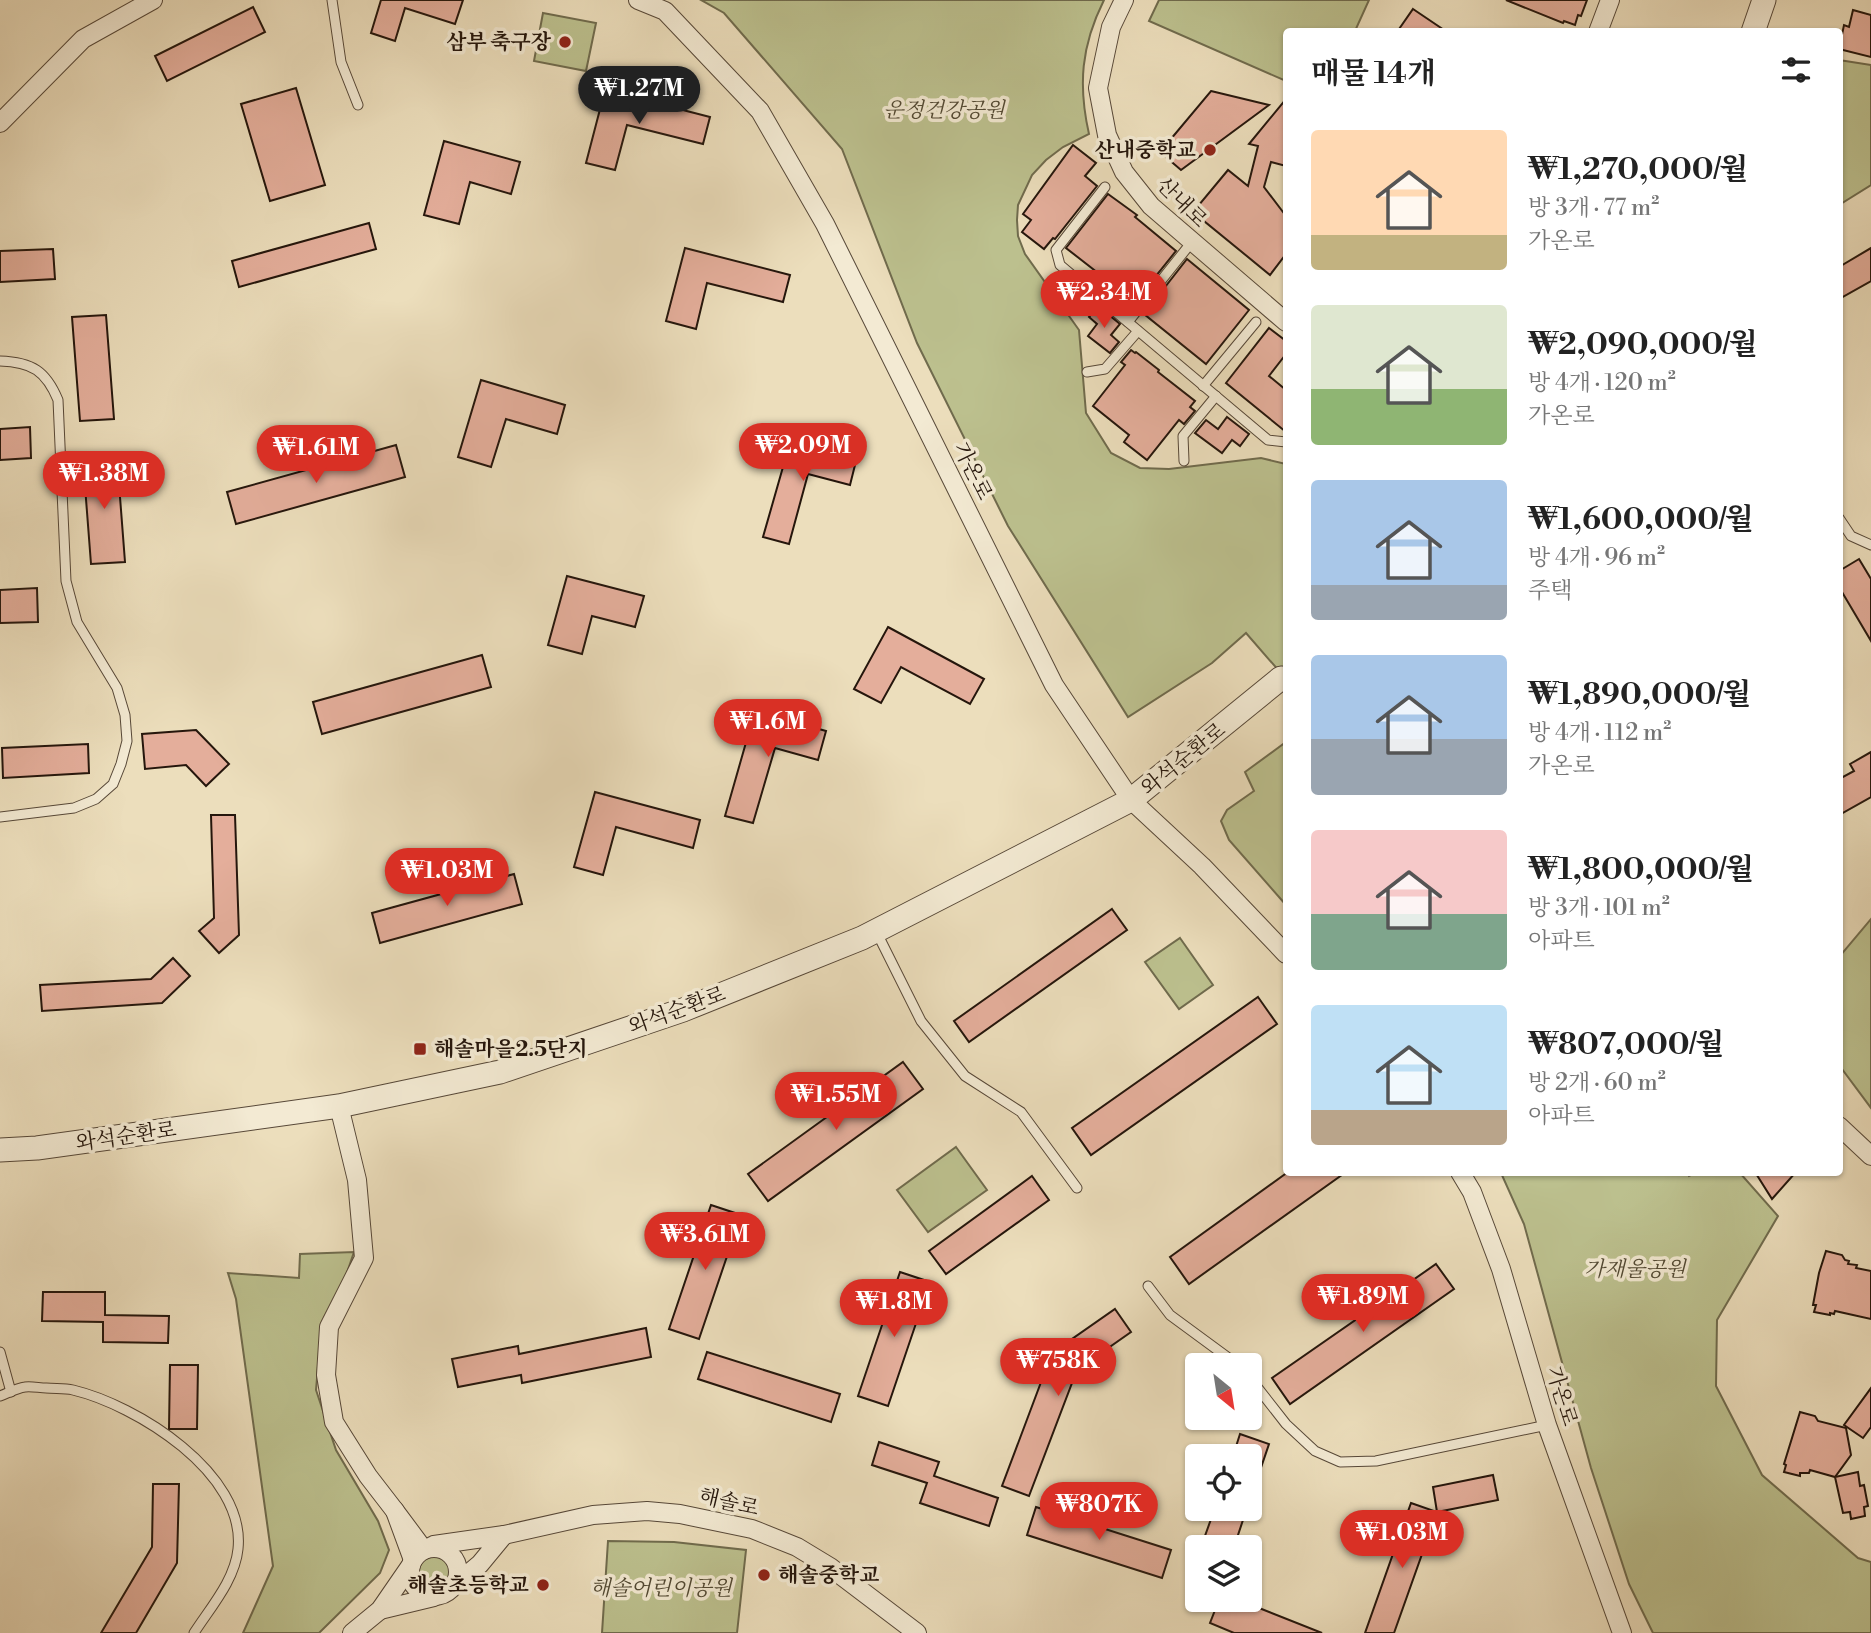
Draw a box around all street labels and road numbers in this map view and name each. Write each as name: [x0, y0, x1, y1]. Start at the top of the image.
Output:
street label: 산내로: [1151, 172, 1212, 233]
street label: 가온로: [947, 438, 997, 504]
street label: 와석순환로: [1136, 718, 1231, 802]
street label: 와석순환로: [625, 981, 729, 1041]
street label: 와석순환로: [74, 1117, 178, 1157]
street label: 가온로: [1540, 1363, 1582, 1429]
street label: 해솔로: [696, 1483, 761, 1522]

